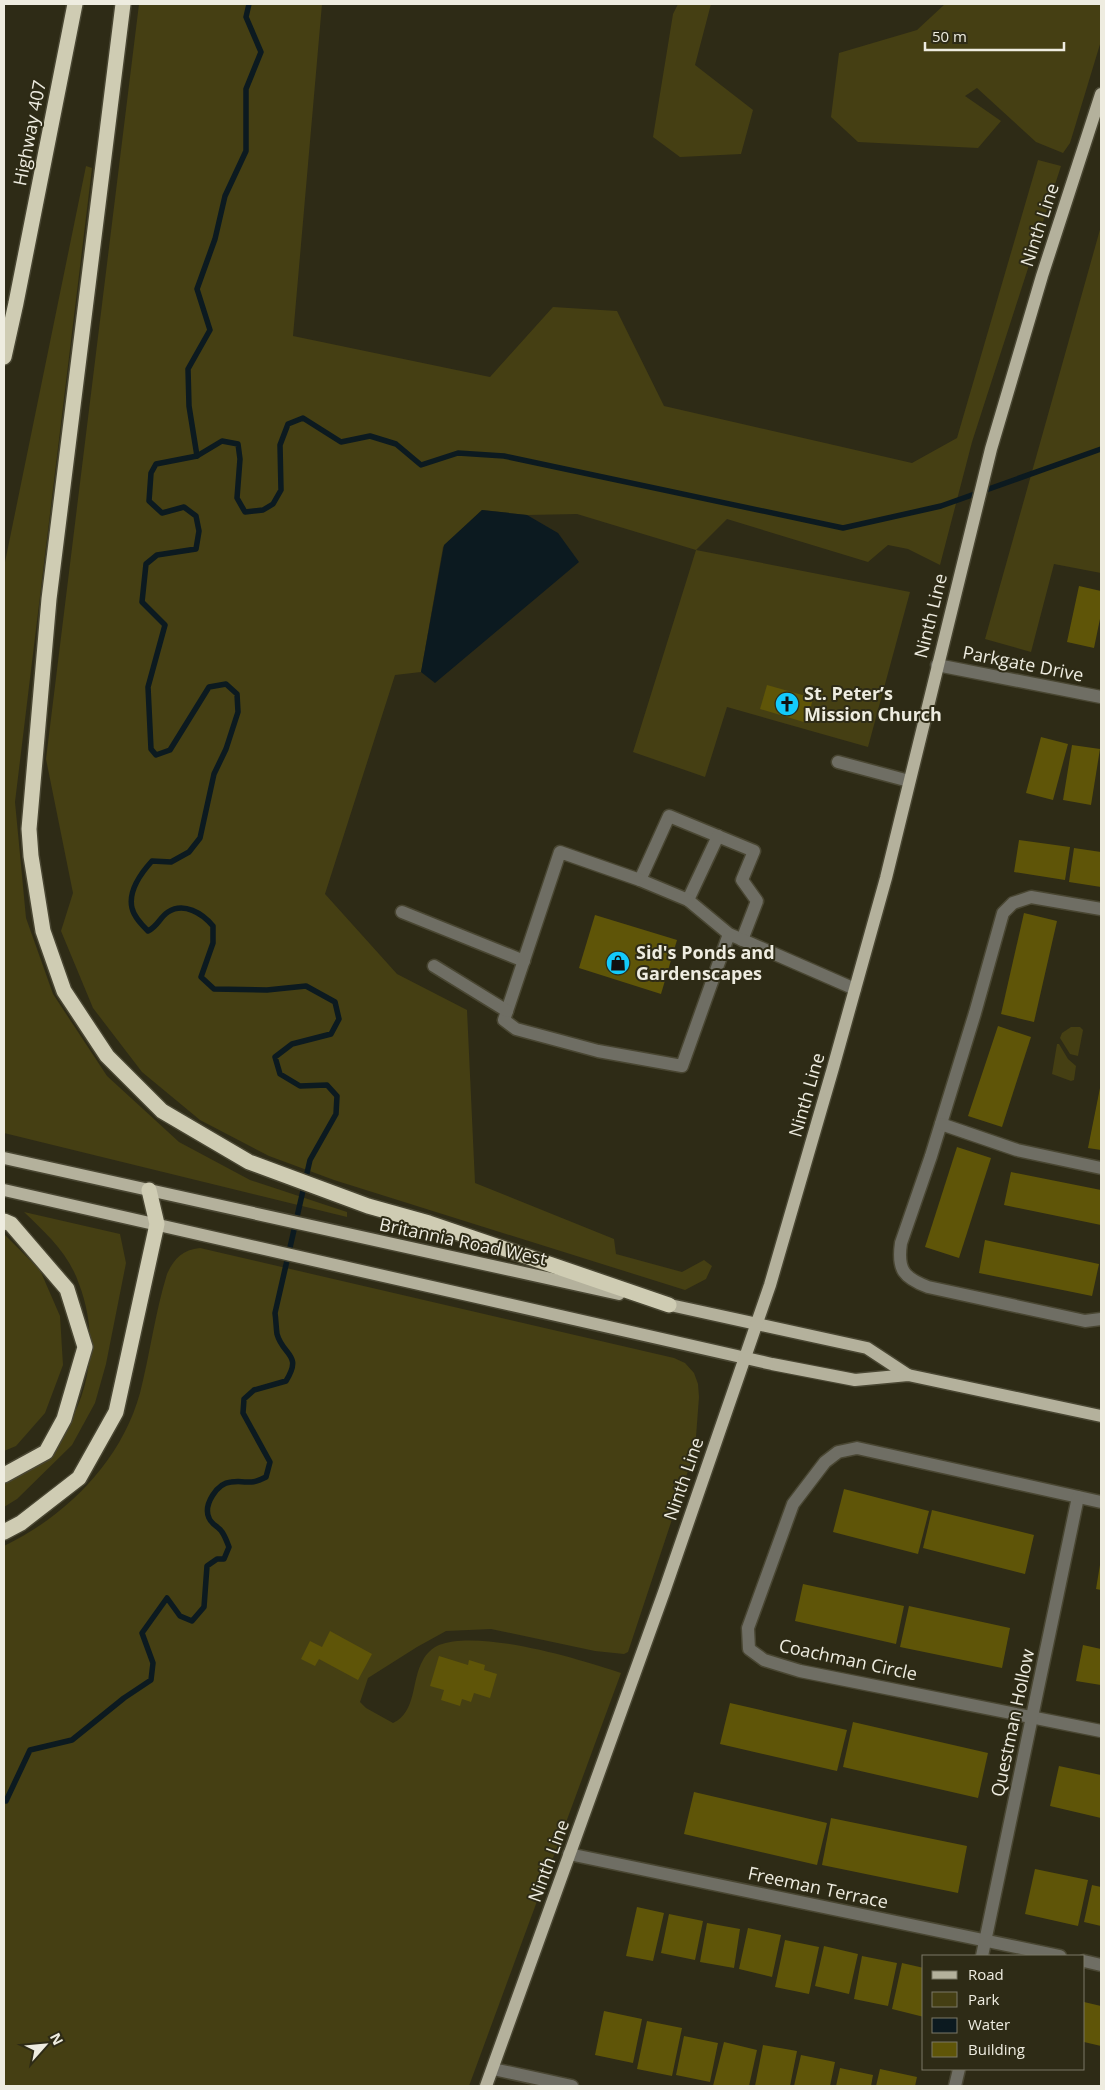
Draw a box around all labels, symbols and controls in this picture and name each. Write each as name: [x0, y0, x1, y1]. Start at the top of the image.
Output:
scale bar: [925, 20, 1064, 52]
text: 50 m: [932, 26, 967, 46]
street label: Highway 407: [7, 78, 51, 188]
street label: Ninth Line: [1014, 180, 1064, 269]
street label: Ninth Line: [908, 571, 952, 661]
street label: Parkgate Drive: [961, 640, 1086, 687]
place label: St. Peter’s Mission Church: [804, 681, 942, 726]
church icon: St. Peter’s Mission Church: [774, 691, 800, 717]
place label: Sid's Ponds and Gardenscapes: [636, 940, 775, 985]
shop icon: Sid's Ponds and Gardenscapes: [605, 950, 631, 976]
street label: Ninth Line: [783, 1050, 829, 1140]
street label: Britannia Road West: [377, 1212, 549, 1270]
street label: Ninth Line: [658, 1434, 708, 1523]
street label: Coachman Circle: [777, 1633, 920, 1685]
street label: Questman Hollow: [985, 1647, 1039, 1799]
street label: Ninth Line: [522, 1816, 574, 1905]
street label: Freeman Terrace: [746, 1860, 891, 1914]
legend: [922, 1955, 1085, 2070]
text: Road: [968, 1964, 1004, 1984]
text: Park: [968, 1989, 999, 2009]
text: Water: [968, 2014, 1010, 2034]
north arrow: [20, 2020, 70, 2070]
text: N: [46, 2029, 68, 2048]
text: Building: [968, 2039, 1025, 2059]

